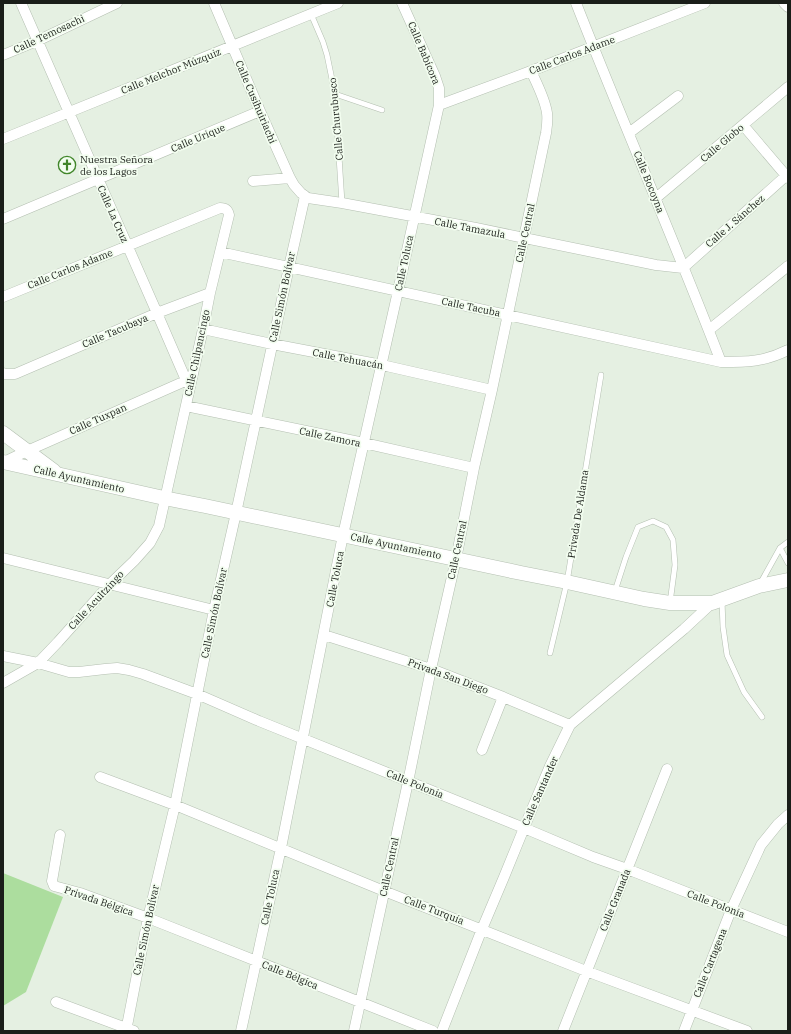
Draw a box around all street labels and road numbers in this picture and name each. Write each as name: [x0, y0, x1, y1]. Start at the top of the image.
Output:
street label: Calle Temosachi: [11, 12, 87, 56]
street label: Calle Babícora: [405, 19, 443, 87]
street label: Calle Carlos Adame: [527, 33, 617, 77]
street label: Calle Melchor Múzquiz: [119, 45, 223, 97]
street label: Calle Cusihuiriachi: [233, 58, 279, 146]
street label: Calle Churubusco: [326, 77, 346, 161]
street label: Calle Urique: [169, 121, 227, 155]
street label: Calle Globo: [697, 121, 747, 165]
street label: Calle Bocoyna: [631, 149, 668, 215]
street label: Calle La Cruz: [95, 183, 131, 245]
street label: Calle J. Sánchez: [703, 192, 767, 250]
street label: Calle Central: [512, 202, 538, 264]
street label: Calle Tamazula: [433, 215, 507, 241]
street label: Calle Toluca: [392, 233, 416, 292]
street label: Calle Carlos Adame: [25, 246, 115, 292]
street label: Calle Simón Bolívar: [266, 250, 298, 343]
street label: Calle Tacuba: [440, 294, 502, 320]
street label: Calle Chilpancingo: [181, 308, 213, 397]
street label: Calle Tacubaya: [80, 311, 151, 351]
street label: Calle Tehuacán: [311, 346, 385, 372]
street label: Calle Tuxpan: [67, 400, 129, 437]
street label: Calle Zamora: [298, 424, 362, 450]
street label: Calle Ayuntamiento: [32, 462, 126, 496]
street label: Privada De Aldama: [565, 468, 591, 559]
street label: Calle Central: [444, 519, 470, 581]
street label: Calle Ayuntamiento: [349, 530, 443, 562]
street label: Calle Toluca: [323, 549, 347, 608]
street label: Calle Simón Bolívar: [198, 566, 230, 659]
street label: Calle Acultzingo: [65, 568, 127, 632]
street label: Privada San Diego: [406, 655, 490, 697]
street label: Calle Santander: [519, 754, 561, 828]
street label: Calle Polonia: [384, 767, 446, 802]
street label: Calle Central: [376, 836, 402, 898]
street label: Calle Granada: [597, 866, 634, 933]
street label: Calle Toluca: [258, 867, 282, 926]
street label: Privada Bélgica: [63, 883, 136, 919]
street label: Calle Simón Bolívar: [130, 883, 162, 976]
street label: Calle Polonia: [685, 887, 747, 921]
street label: Calle Turquía: [402, 893, 466, 928]
street label: Calle Cartagena: [690, 926, 730, 999]
street label: Calle Bélgica: [260, 958, 321, 992]

